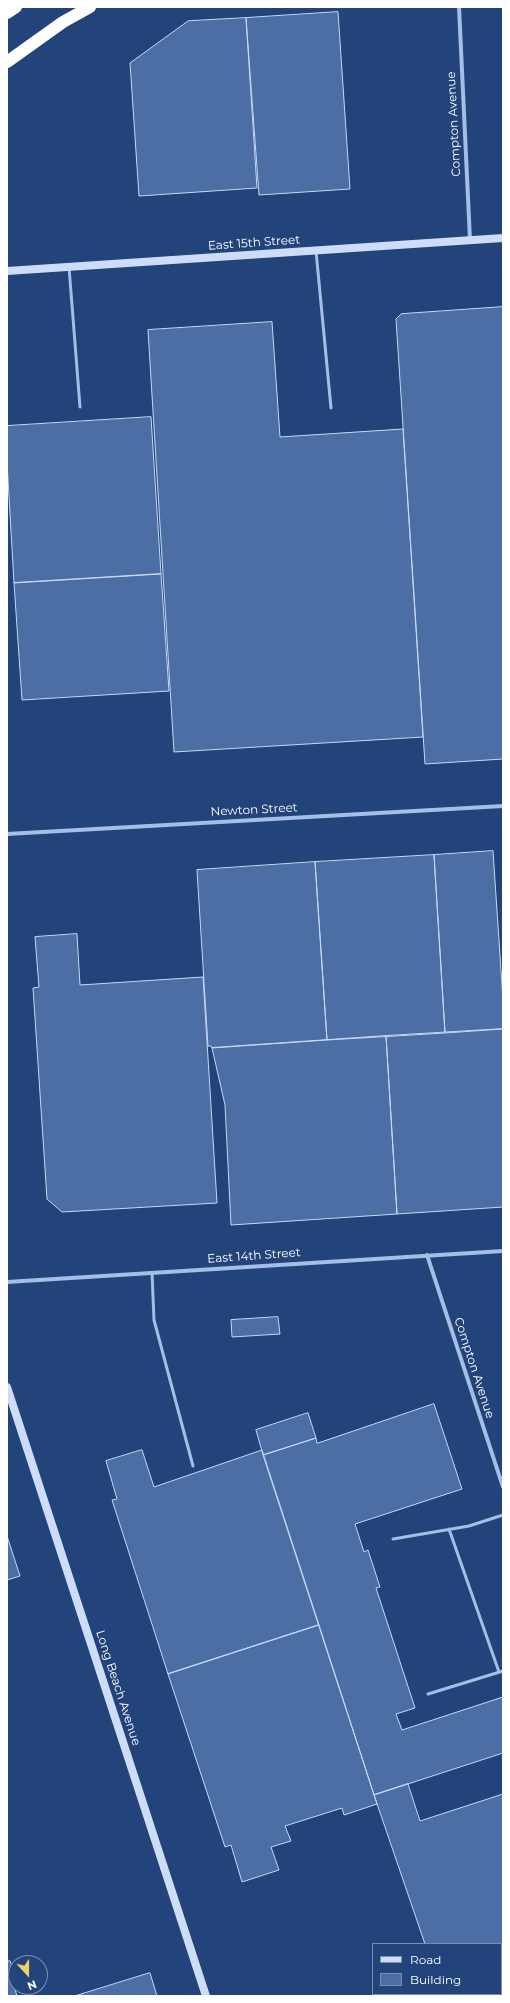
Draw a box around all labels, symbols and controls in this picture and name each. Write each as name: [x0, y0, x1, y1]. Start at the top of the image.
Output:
street label: Compton Avenue: [444, 71, 464, 177]
street label: East 15th Street: [207, 233, 301, 253]
street label: Newton Street: [210, 801, 298, 819]
street label: East 14th Street: [207, 1246, 301, 1266]
street label: Compton Avenue: [451, 1316, 497, 1420]
street label: Long Beach Avenue: [93, 1629, 143, 1747]
legend: [372, 1943, 502, 1995]
text: Road: [410, 1952, 441, 1967]
north arrow: [8, 1955, 48, 1995]
text: Building: [410, 1972, 461, 1987]
text: N: [25, 1977, 39, 1993]

